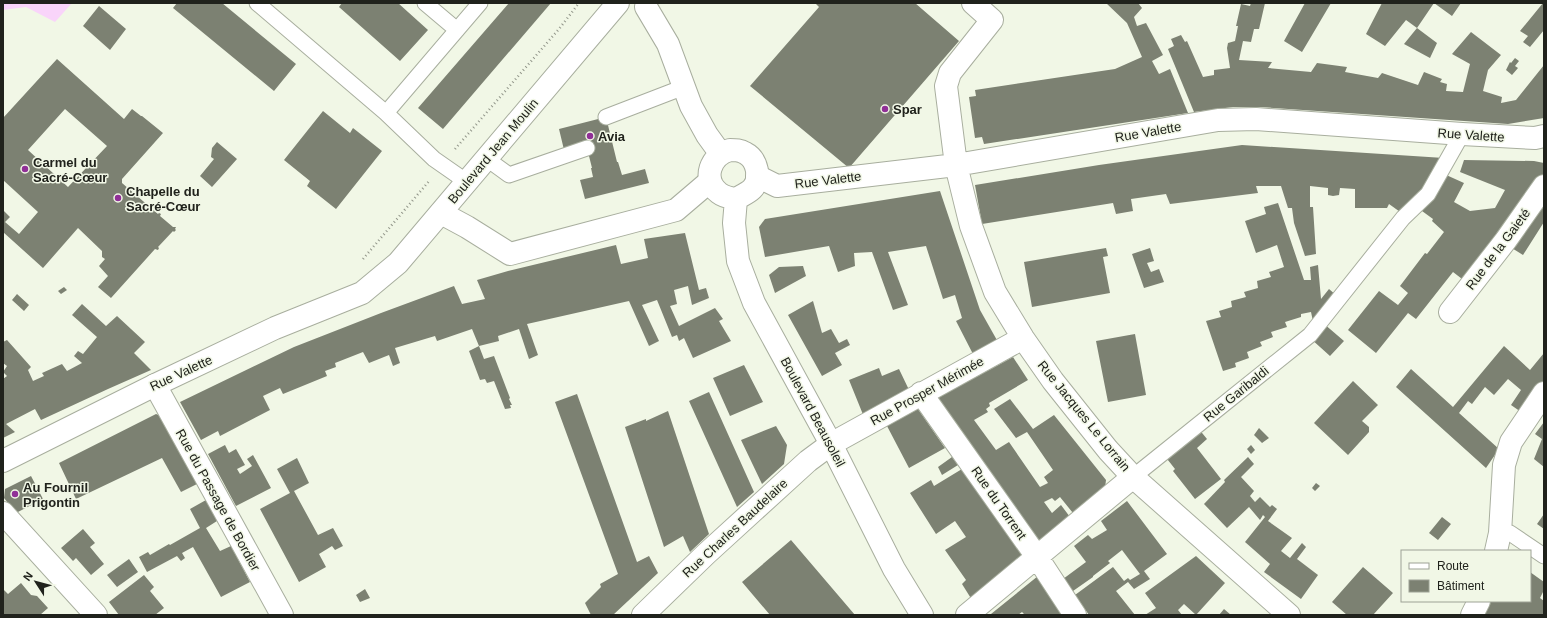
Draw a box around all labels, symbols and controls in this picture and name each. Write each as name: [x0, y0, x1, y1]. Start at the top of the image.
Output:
street label: Boulevard Jean Moulin: [445, 96, 541, 206]
place label: Spar: [893, 102, 922, 117]
marker: Spar: [880, 104, 890, 114]
street label: Rue Valette: [1114, 119, 1182, 145]
street label: Rue Valette: [1437, 125, 1505, 145]
place label: Avia: [598, 129, 626, 144]
marker: Avia: [585, 131, 595, 141]
place label: Carmel du Sacré-Cœur: [33, 155, 107, 185]
marker: Carmel du Sacré-Cœur: [20, 164, 30, 174]
street label: Rue Valette: [794, 168, 862, 192]
place label: Chapelle du Sacré-Cœur: [126, 184, 200, 214]
marker: Chapelle du Sacré-Cœur: [113, 193, 123, 203]
street label: Rue de la Gaieté: [1463, 206, 1533, 292]
street label: Rue Valette: [147, 352, 215, 394]
street label: Rue Prosper Mérimée: [868, 354, 986, 428]
street label: Boulevard Beausoleil: [778, 355, 848, 470]
street label: Rue Jacques Le Lorrain: [1035, 358, 1133, 474]
street label: Rue Garibaldi: [1200, 363, 1272, 425]
street label: Rue du Passage de Bordier: [173, 427, 264, 574]
street label: Rue du Torrent: [968, 464, 1030, 543]
street label: Rue Charles Baudelaire: [679, 475, 791, 581]
place label: Au Fournil Prigontin: [23, 480, 88, 510]
marker: Au Fournil Prigontin: [10, 489, 20, 499]
legend: [1401, 550, 1531, 602]
text: Route: [1437, 559, 1469, 573]
north arrow: [16, 562, 56, 602]
text: N: [21, 569, 35, 583]
text: Bâtiment: [1437, 579, 1485, 593]

